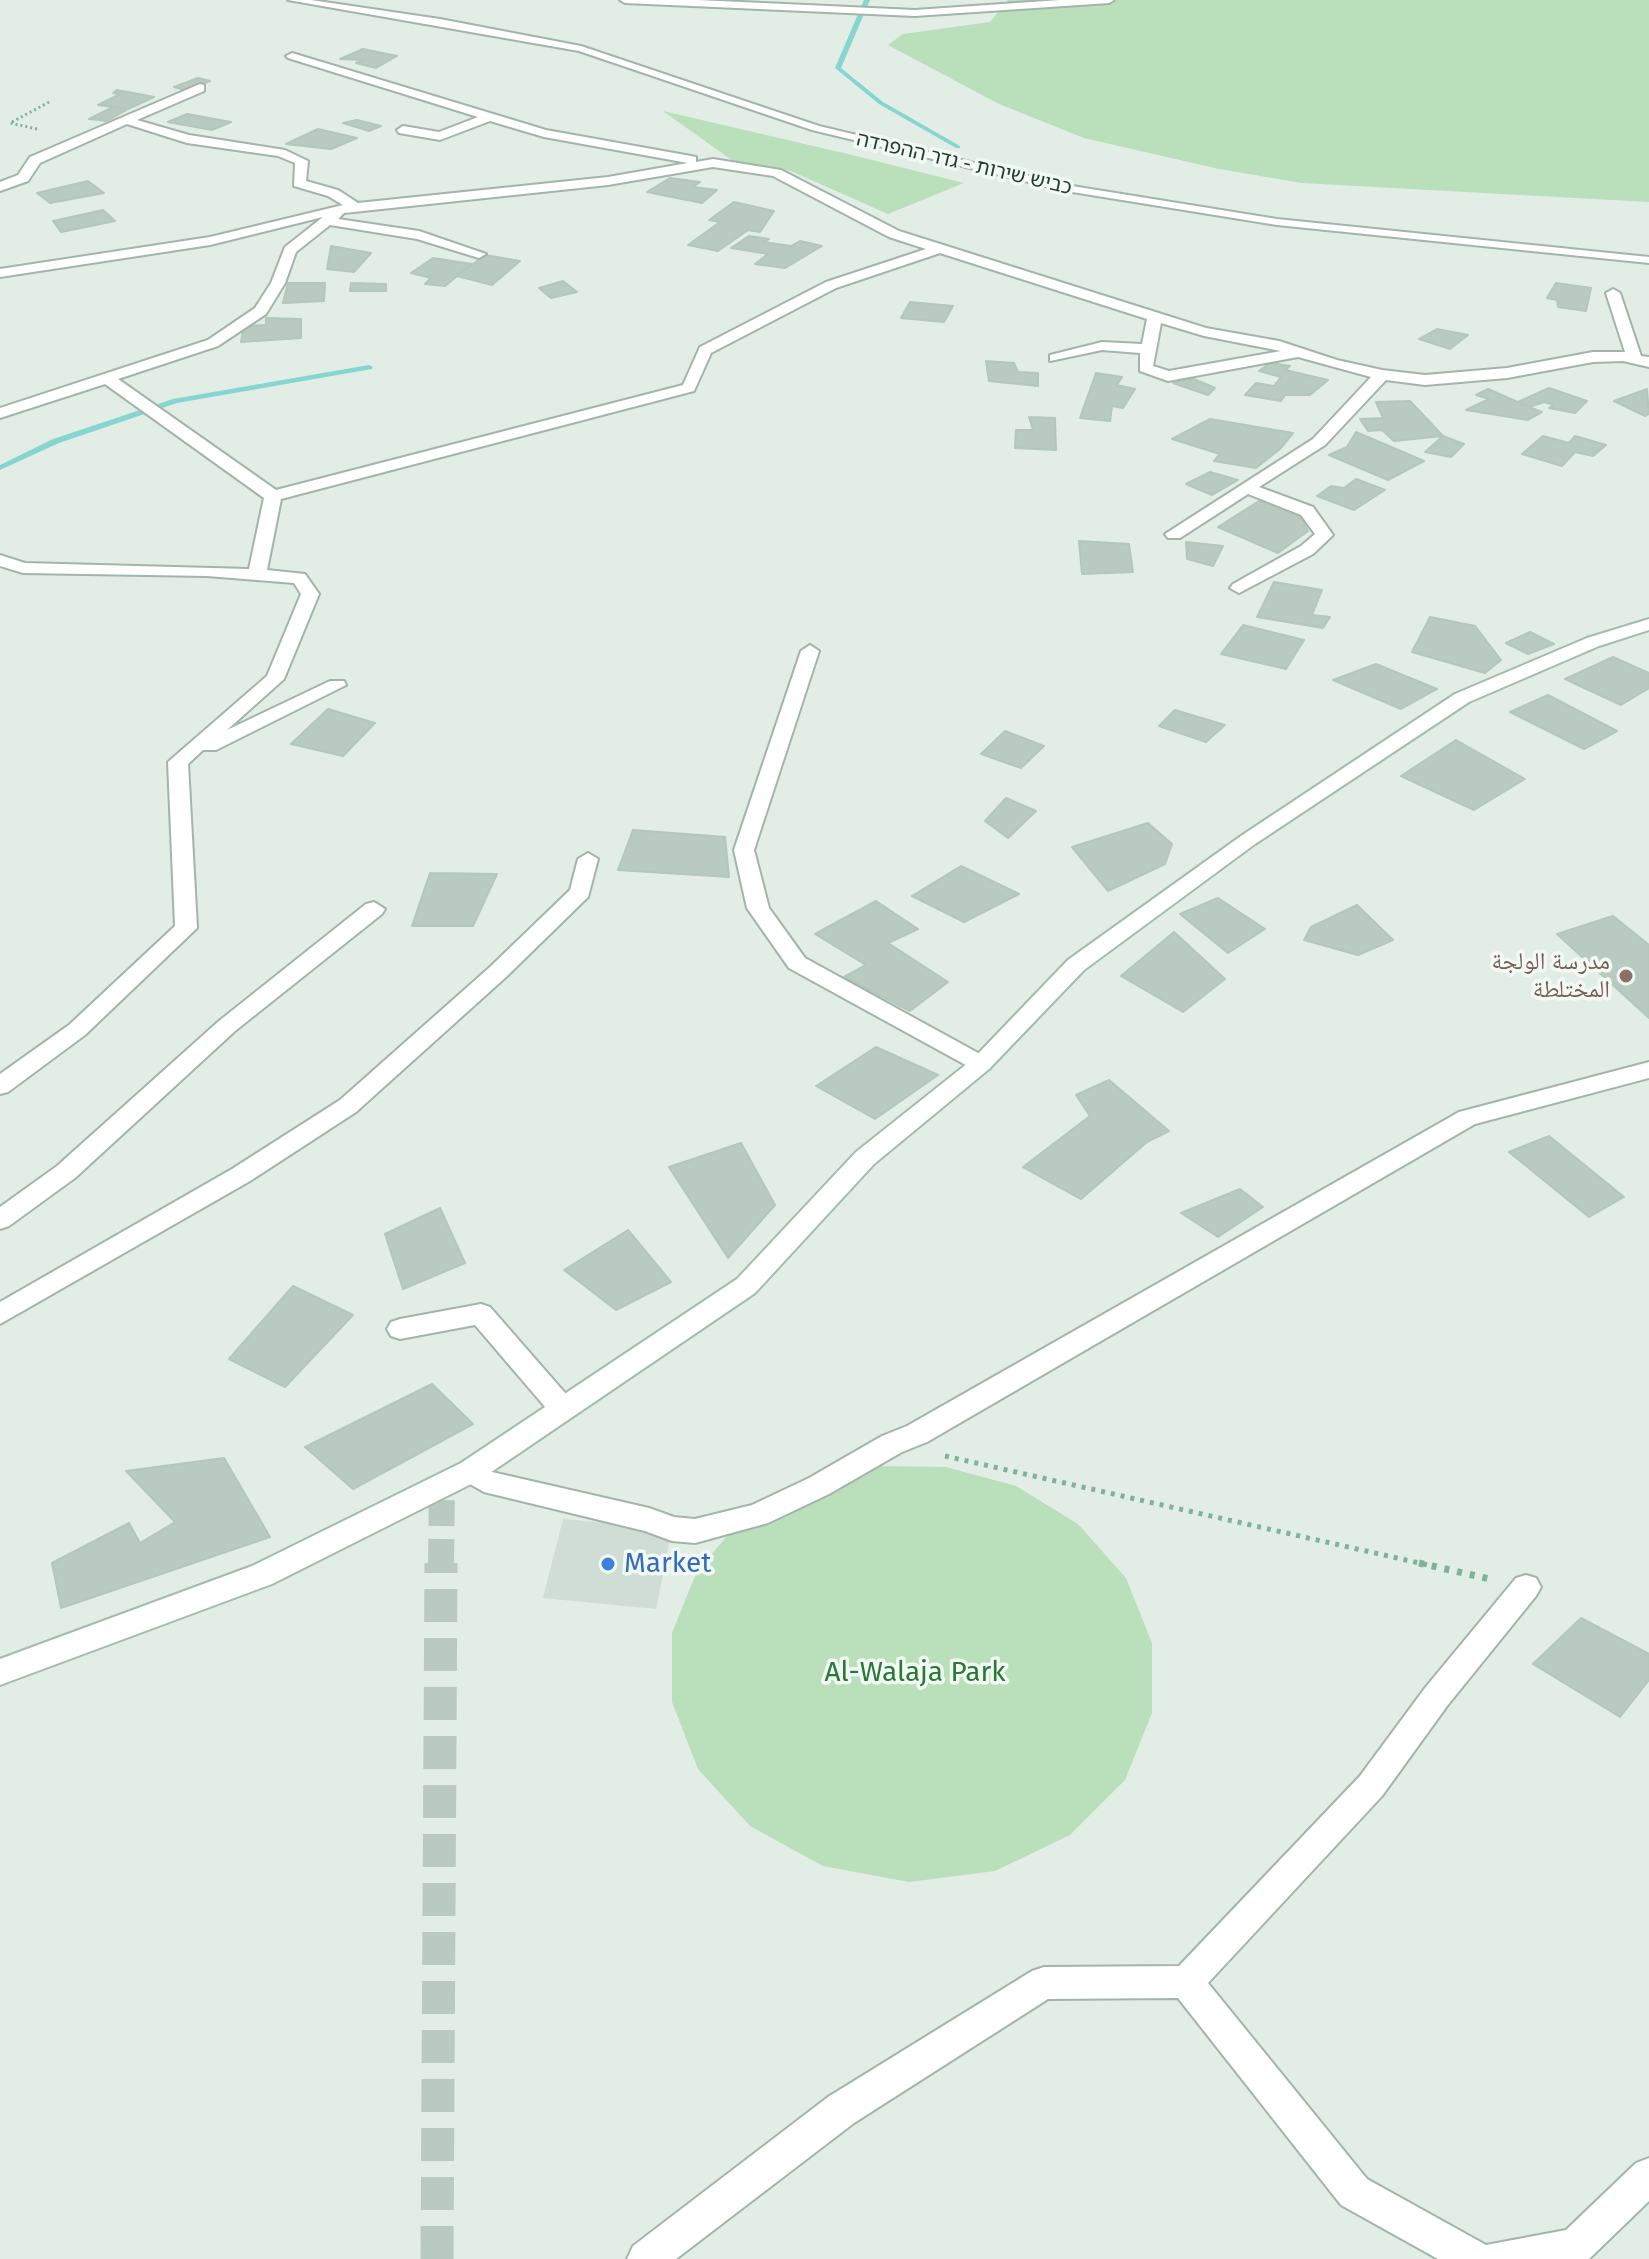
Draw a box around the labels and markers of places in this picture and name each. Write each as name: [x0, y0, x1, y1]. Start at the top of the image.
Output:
place label: مدرسة الولجة المختلطة: [1491, 948, 1610, 1004]
marker: مدرسة الولجة المختلطة: [1617, 967, 1635, 985]
place label: Market: [624, 1547, 711, 1581]
marker: Market: [599, 1555, 617, 1573]

